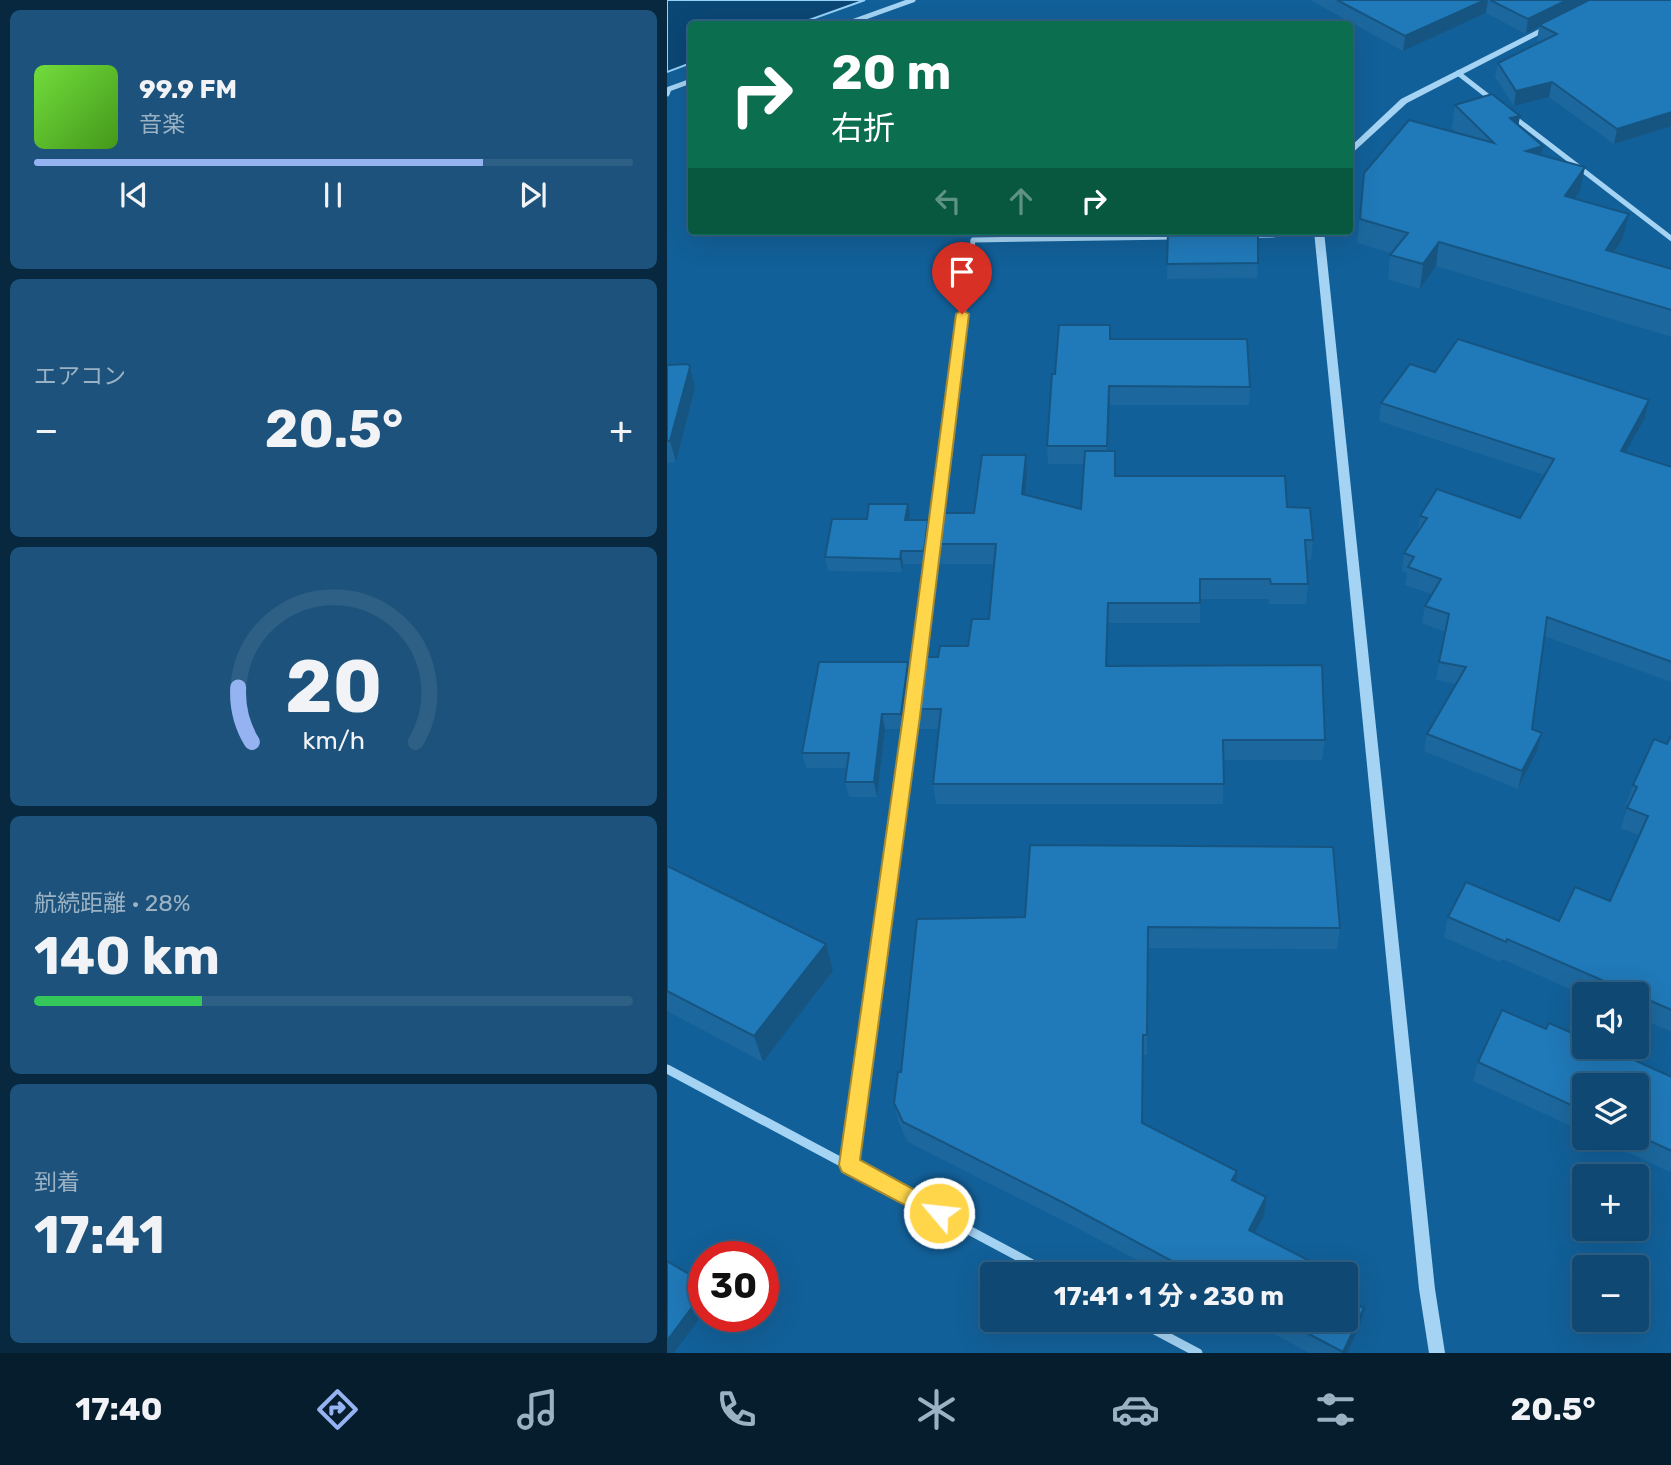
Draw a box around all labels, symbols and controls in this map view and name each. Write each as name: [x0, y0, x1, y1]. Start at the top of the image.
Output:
text: 20 m: [831, 43, 952, 101]
icon: right: [716, 49, 807, 140]
text: 99.9 FM: [139, 74, 237, 105]
text: 右折: [831, 109, 895, 147]
text: 音楽: [139, 110, 185, 138]
icon: previous: [115, 176, 153, 214]
icon: pause: [314, 176, 352, 214]
icon: next: [514, 176, 552, 214]
icon: left: [929, 182, 967, 220]
icon: ahead: [1002, 182, 1040, 220]
icon: right: [1075, 182, 1113, 220]
pin: [932, 242, 992, 314]
icon: arrive: [943, 253, 981, 291]
text: エアコン: [34, 362, 126, 390]
text: 20.5°: [265, 398, 403, 460]
text: −: [34, 407, 59, 453]
text: +: [609, 407, 633, 453]
text: 20: [285, 645, 382, 731]
text: km/h: [302, 726, 365, 755]
text: 航続距離 · 28%: [34, 889, 191, 917]
text: 140 km: [34, 925, 220, 987]
map controls: [1572, 982, 1649, 1332]
button: sound: [1572, 982, 1649, 1059]
button: layers: [1572, 1073, 1649, 1150]
button: +: [1572, 1164, 1649, 1241]
text: 到着: [34, 1168, 80, 1196]
position arrow: [902, 1176, 976, 1250]
text: 17:41: [34, 1204, 165, 1266]
speed limit sign: 30: [688, 1241, 779, 1332]
button: −: [1572, 1255, 1649, 1332]
text: 17:41 · 1 分 · 230 m: [1054, 1281, 1284, 1312]
icon: directions: [313, 1385, 362, 1434]
icon: music: [513, 1385, 562, 1434]
icon: phone: [712, 1385, 761, 1434]
icon: climate: [912, 1385, 961, 1434]
icon: car: [1111, 1385, 1160, 1434]
icon: filters: [1311, 1385, 1360, 1434]
text: 17:40: [75, 1390, 162, 1428]
text: 20.5°: [1510, 1390, 1596, 1428]

